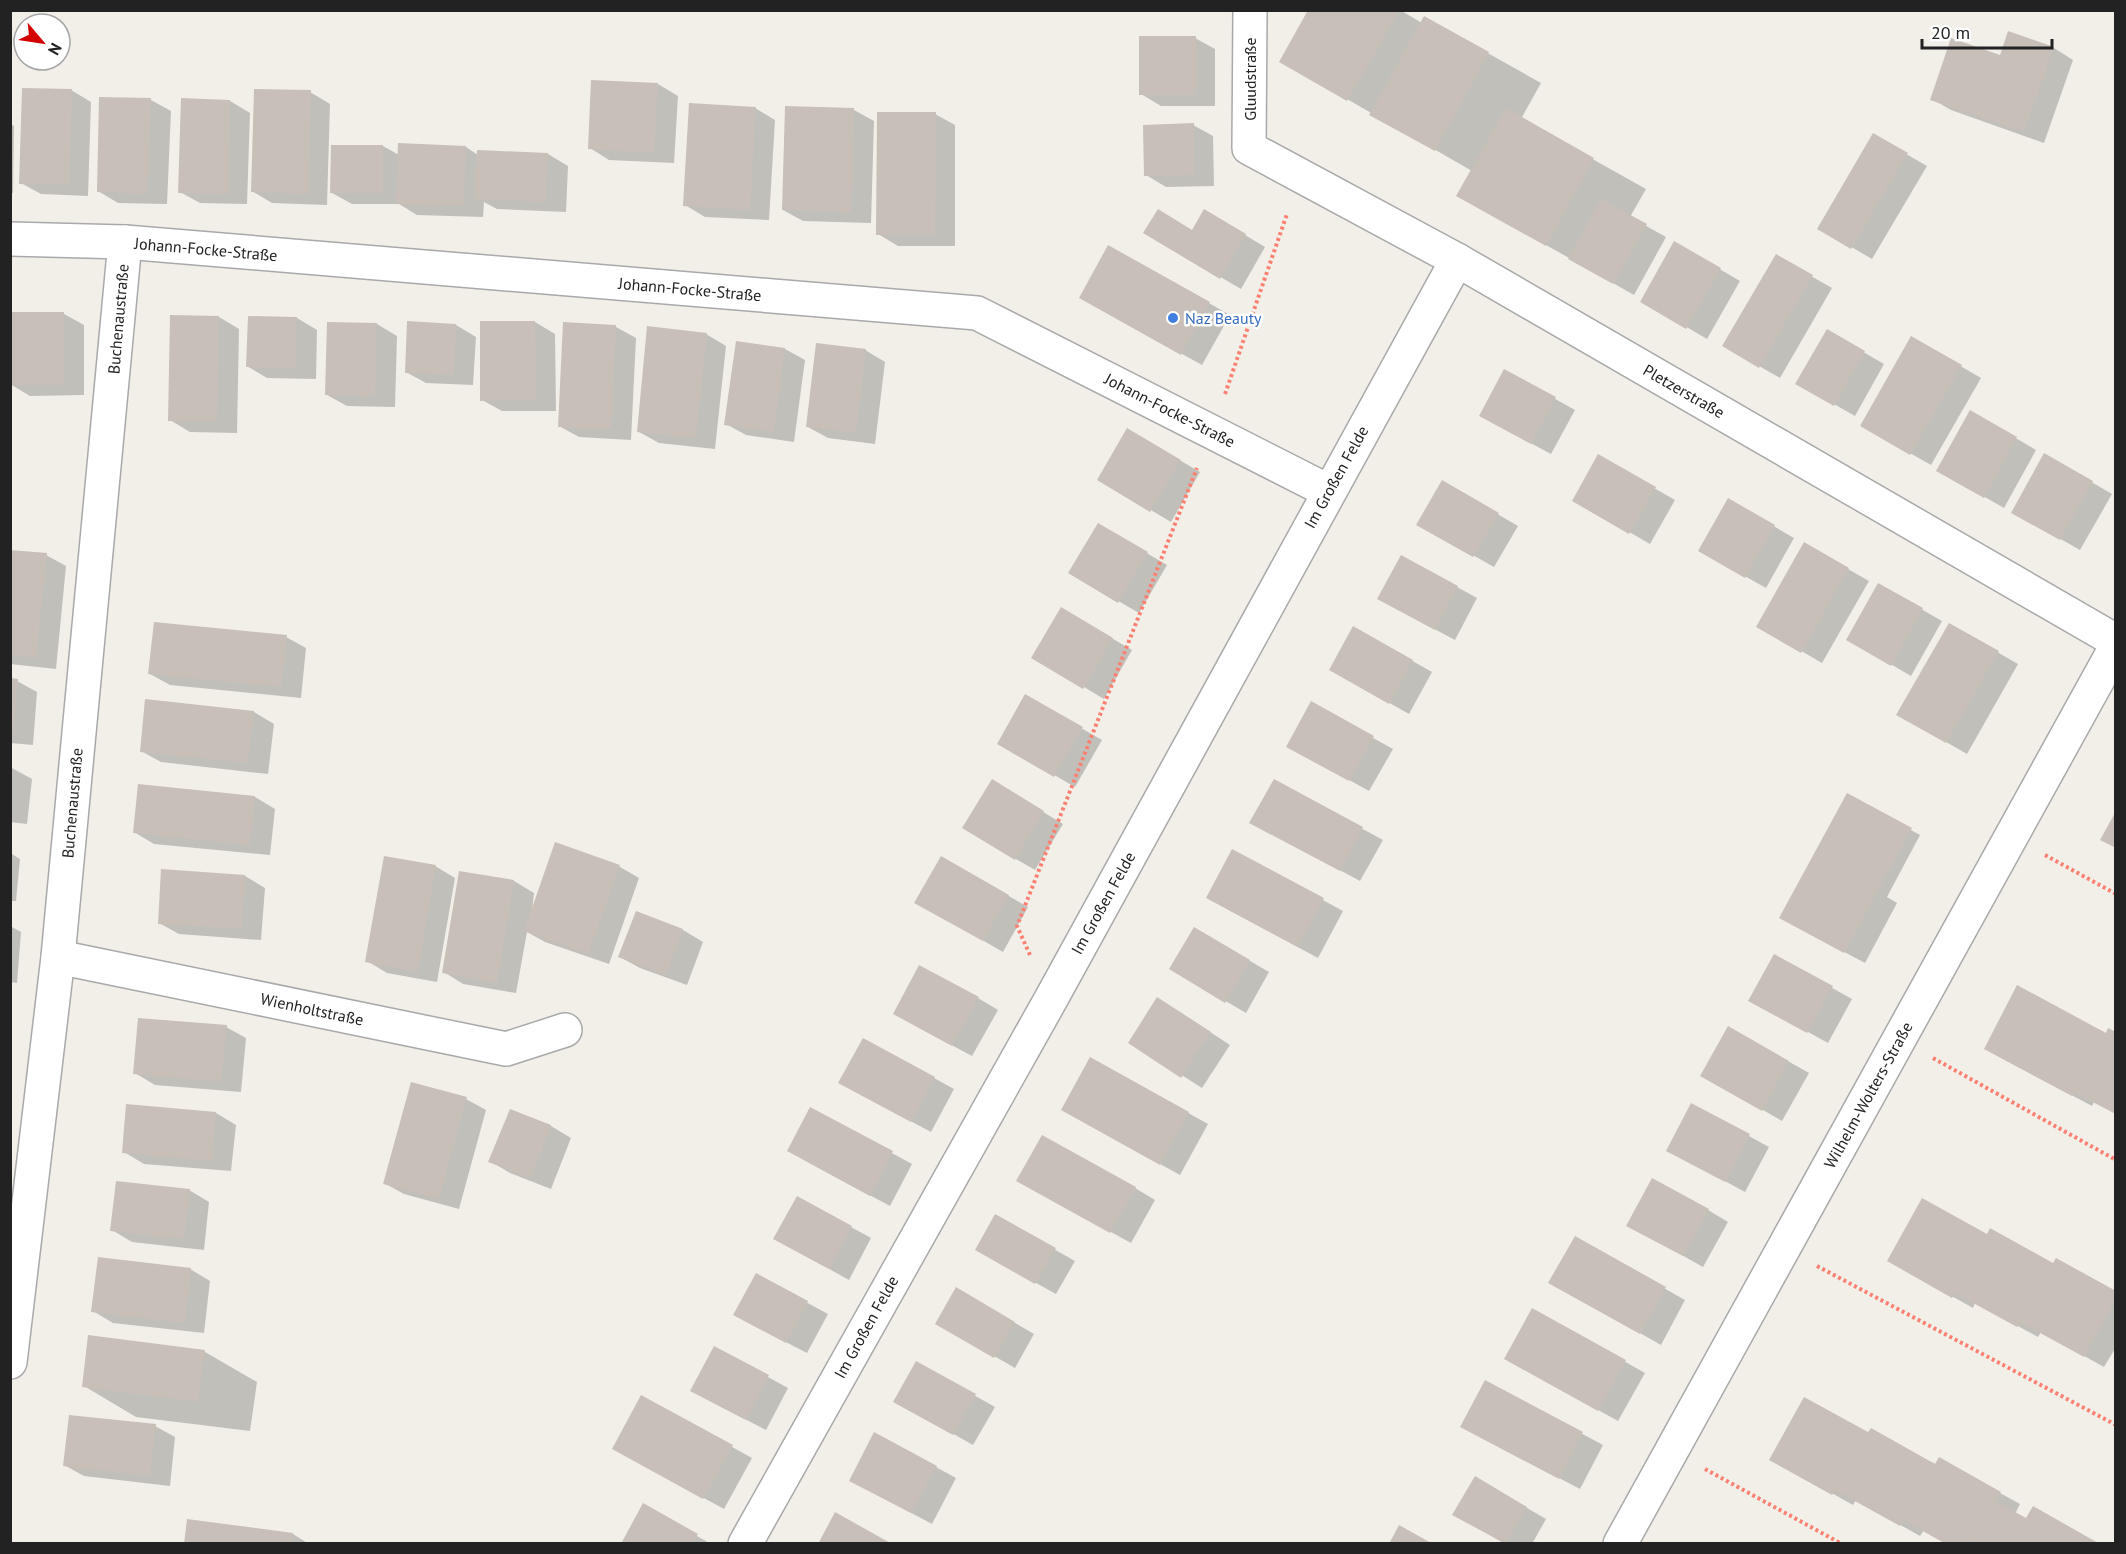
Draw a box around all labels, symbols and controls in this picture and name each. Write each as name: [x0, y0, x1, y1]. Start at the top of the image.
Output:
north arrow: [12, 12, 72, 72]
scale bar: [1922, 12, 2052, 50]
text: 20 m: [1931, 21, 1970, 44]
street label: Gluudstraße: [1240, 37, 1260, 121]
text: N: [44, 40, 66, 59]
street label: Johann-Focke-Straße: [133, 233, 278, 265]
street label: Buchenaustraße: [103, 263, 133, 375]
street label: Johann-Focke-Straße: [617, 273, 762, 305]
place label: Naz Beauty: [1185, 308, 1262, 328]
marker: Naz Beauty: [1166, 311, 1180, 325]
street label: Pletzerstraße: [1640, 360, 1728, 422]
street label: Johann-Focke-Straße: [1101, 368, 1238, 451]
street label: Im Großen Felde: [1300, 422, 1372, 532]
street label: Buchenaustraße: [57, 747, 87, 859]
street label: Im Großen Felde: [1067, 848, 1139, 958]
street label: Wienholtstraße: [259, 988, 365, 1030]
street label: Wilhelm-Wolters-Straße: [1819, 1018, 1917, 1172]
street label: Im Großen Felde: [830, 1272, 902, 1382]

